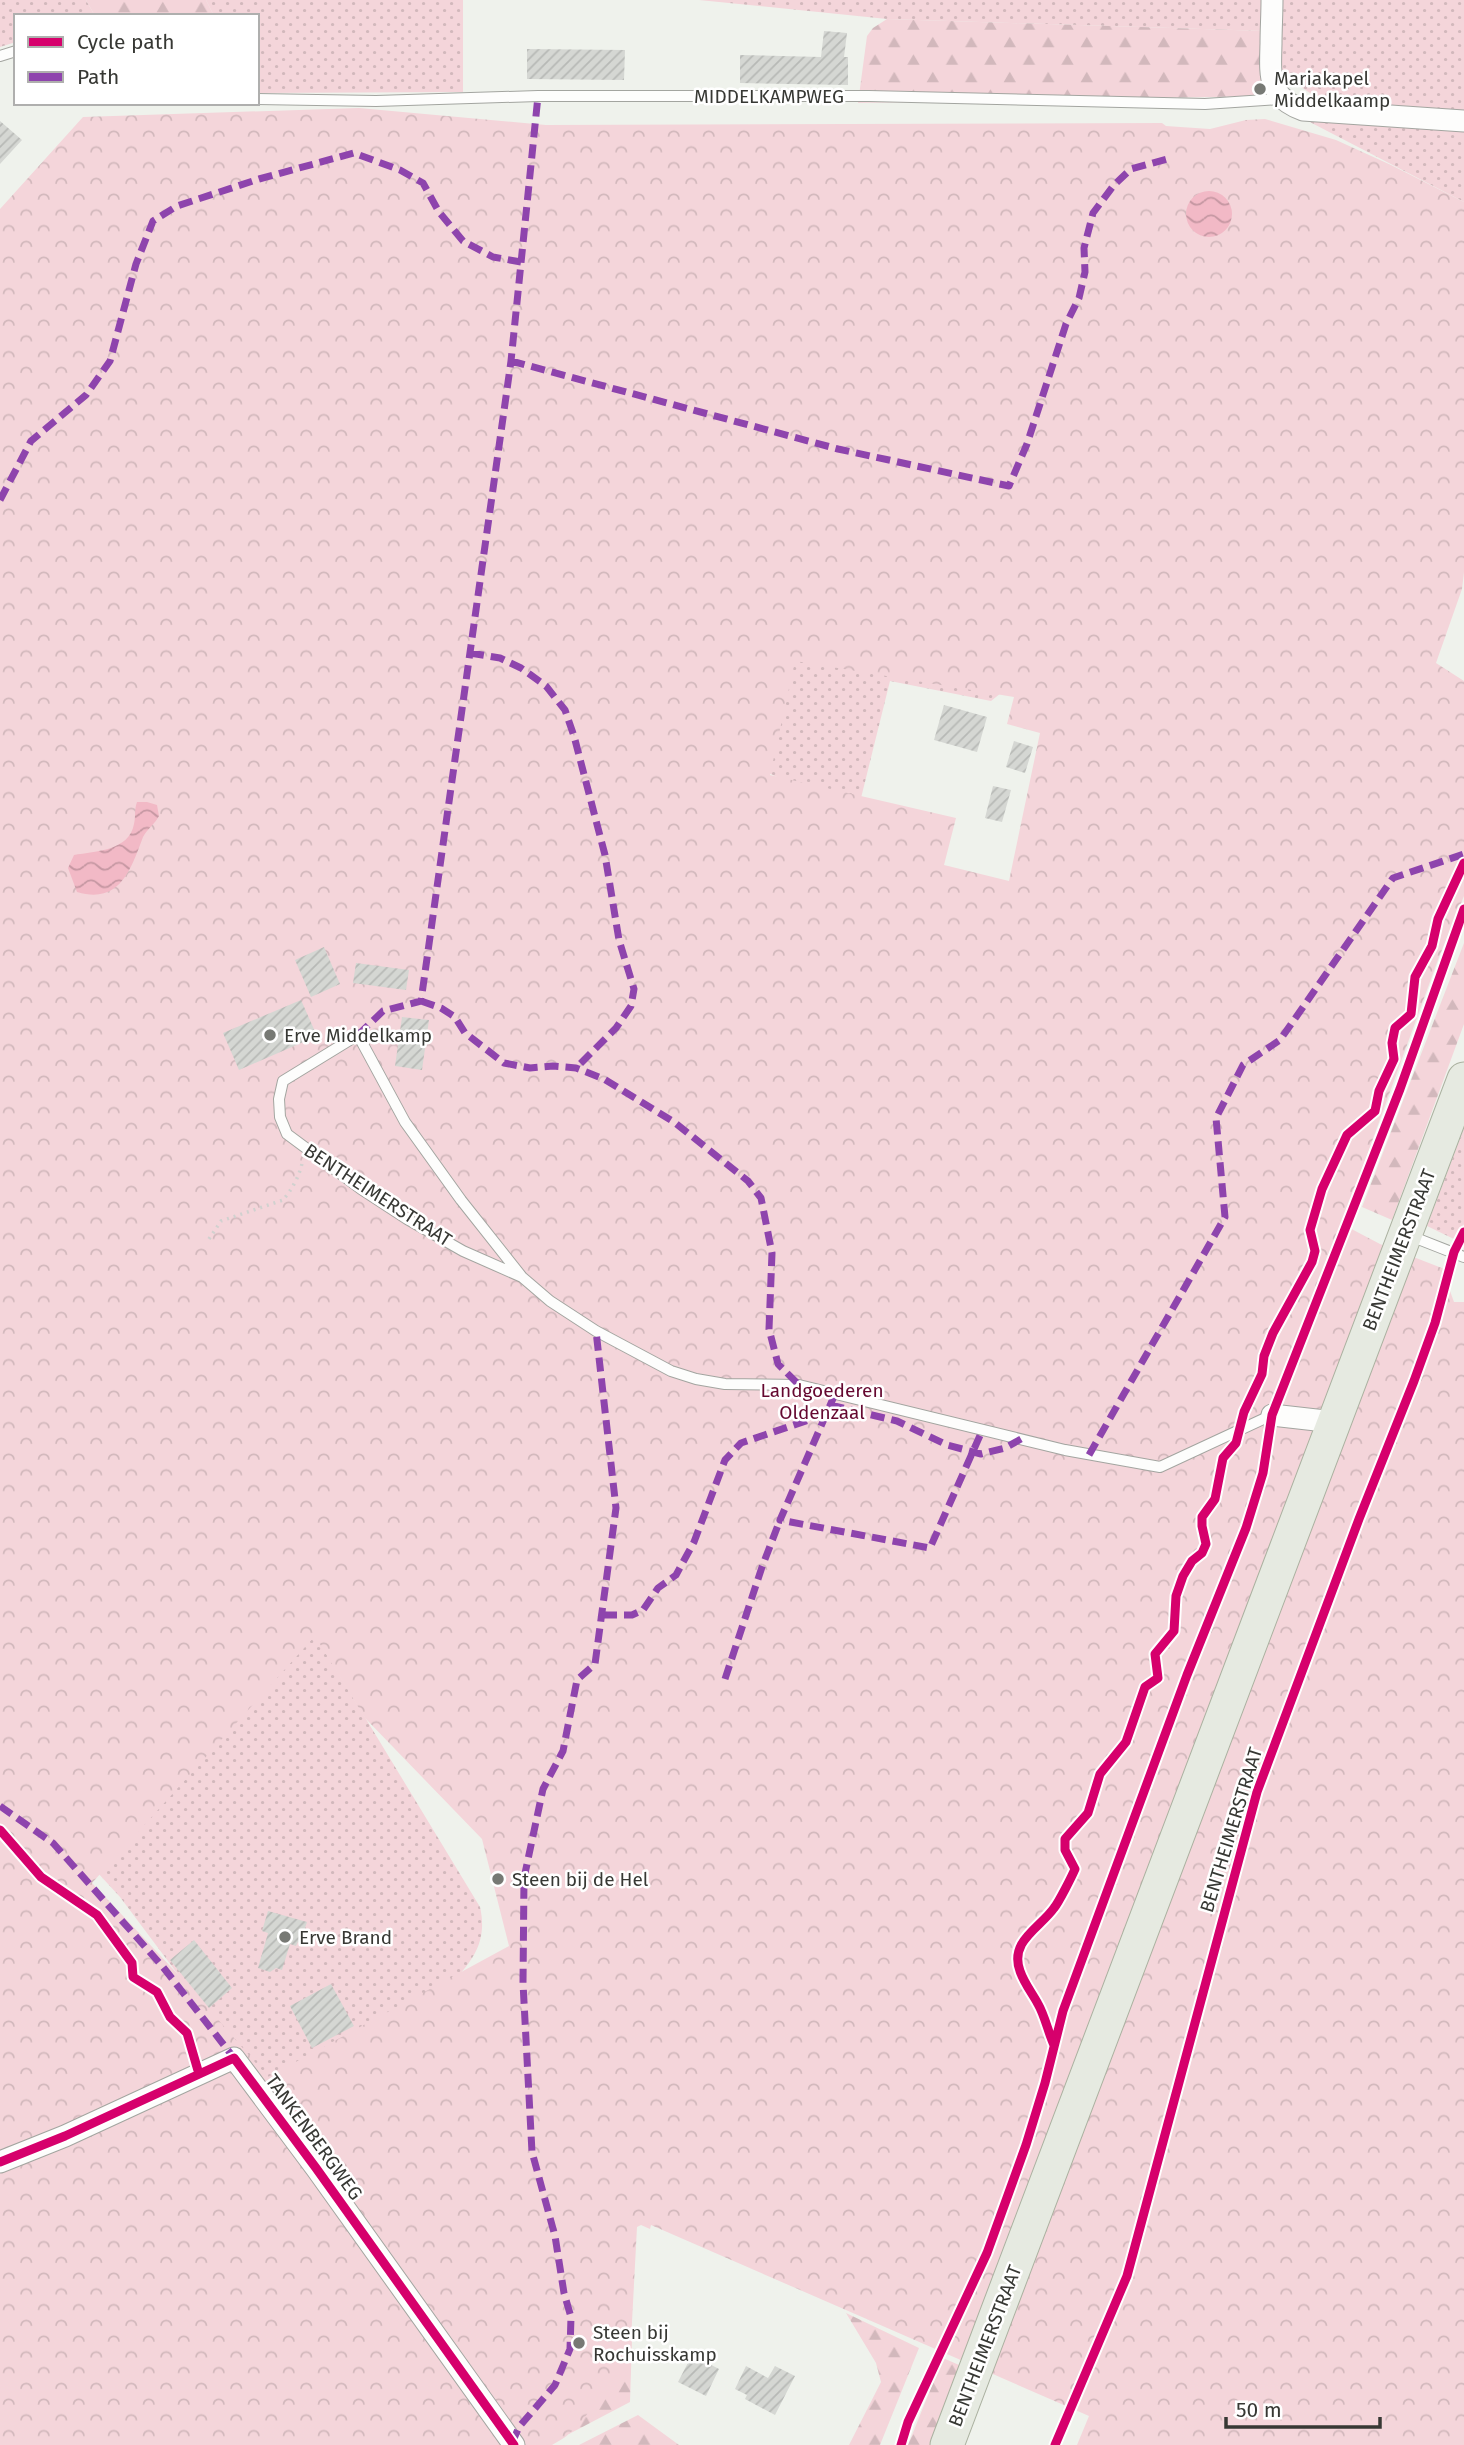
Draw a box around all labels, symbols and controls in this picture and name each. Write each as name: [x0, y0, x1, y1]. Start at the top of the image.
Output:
legend: [14, 14, 259, 105]
text: Cycle path: [77, 29, 175, 55]
text: Path: [77, 64, 119, 90]
place label: Mariakapel Middelkaamp: [1274, 67, 1390, 112]
marker: Mariakapel Middelkaamp: [1252, 81, 1268, 97]
street label: MIDDELKAMPWEG: [694, 85, 844, 108]
place label: Erve Middelkamp: [284, 1024, 432, 1047]
marker: Erve Middelkamp: [262, 1027, 278, 1043]
street label: BENTHEIMERSTRAAT: [300, 1139, 456, 1251]
street label: BENTHEIMERSTRAAT: [1358, 1166, 1441, 1334]
park label: Landgoederen Oldenzaal: [760, 1379, 884, 1424]
street label: BENTHEIMERSTRAAT: [1195, 1745, 1267, 1915]
place label: Steen bij de Hel: [512, 1868, 649, 1891]
marker: Steen bij de Hel: [490, 1871, 506, 1887]
place label: Erve Brand: [299, 1926, 392, 1949]
marker: Erve Brand: [277, 1929, 293, 1945]
street label: TANKENBERGWEG: [261, 2070, 367, 2204]
street label: BENTHEIMERSTRAAT: [944, 2262, 1027, 2430]
place label: Steen bij Rochuisskamp: [593, 2321, 717, 2366]
marker: Steen bij Rochuisskamp: [571, 2335, 587, 2351]
scale bar: [1226, 2386, 1380, 2430]
text: 50 m: [1236, 2397, 1282, 2423]

